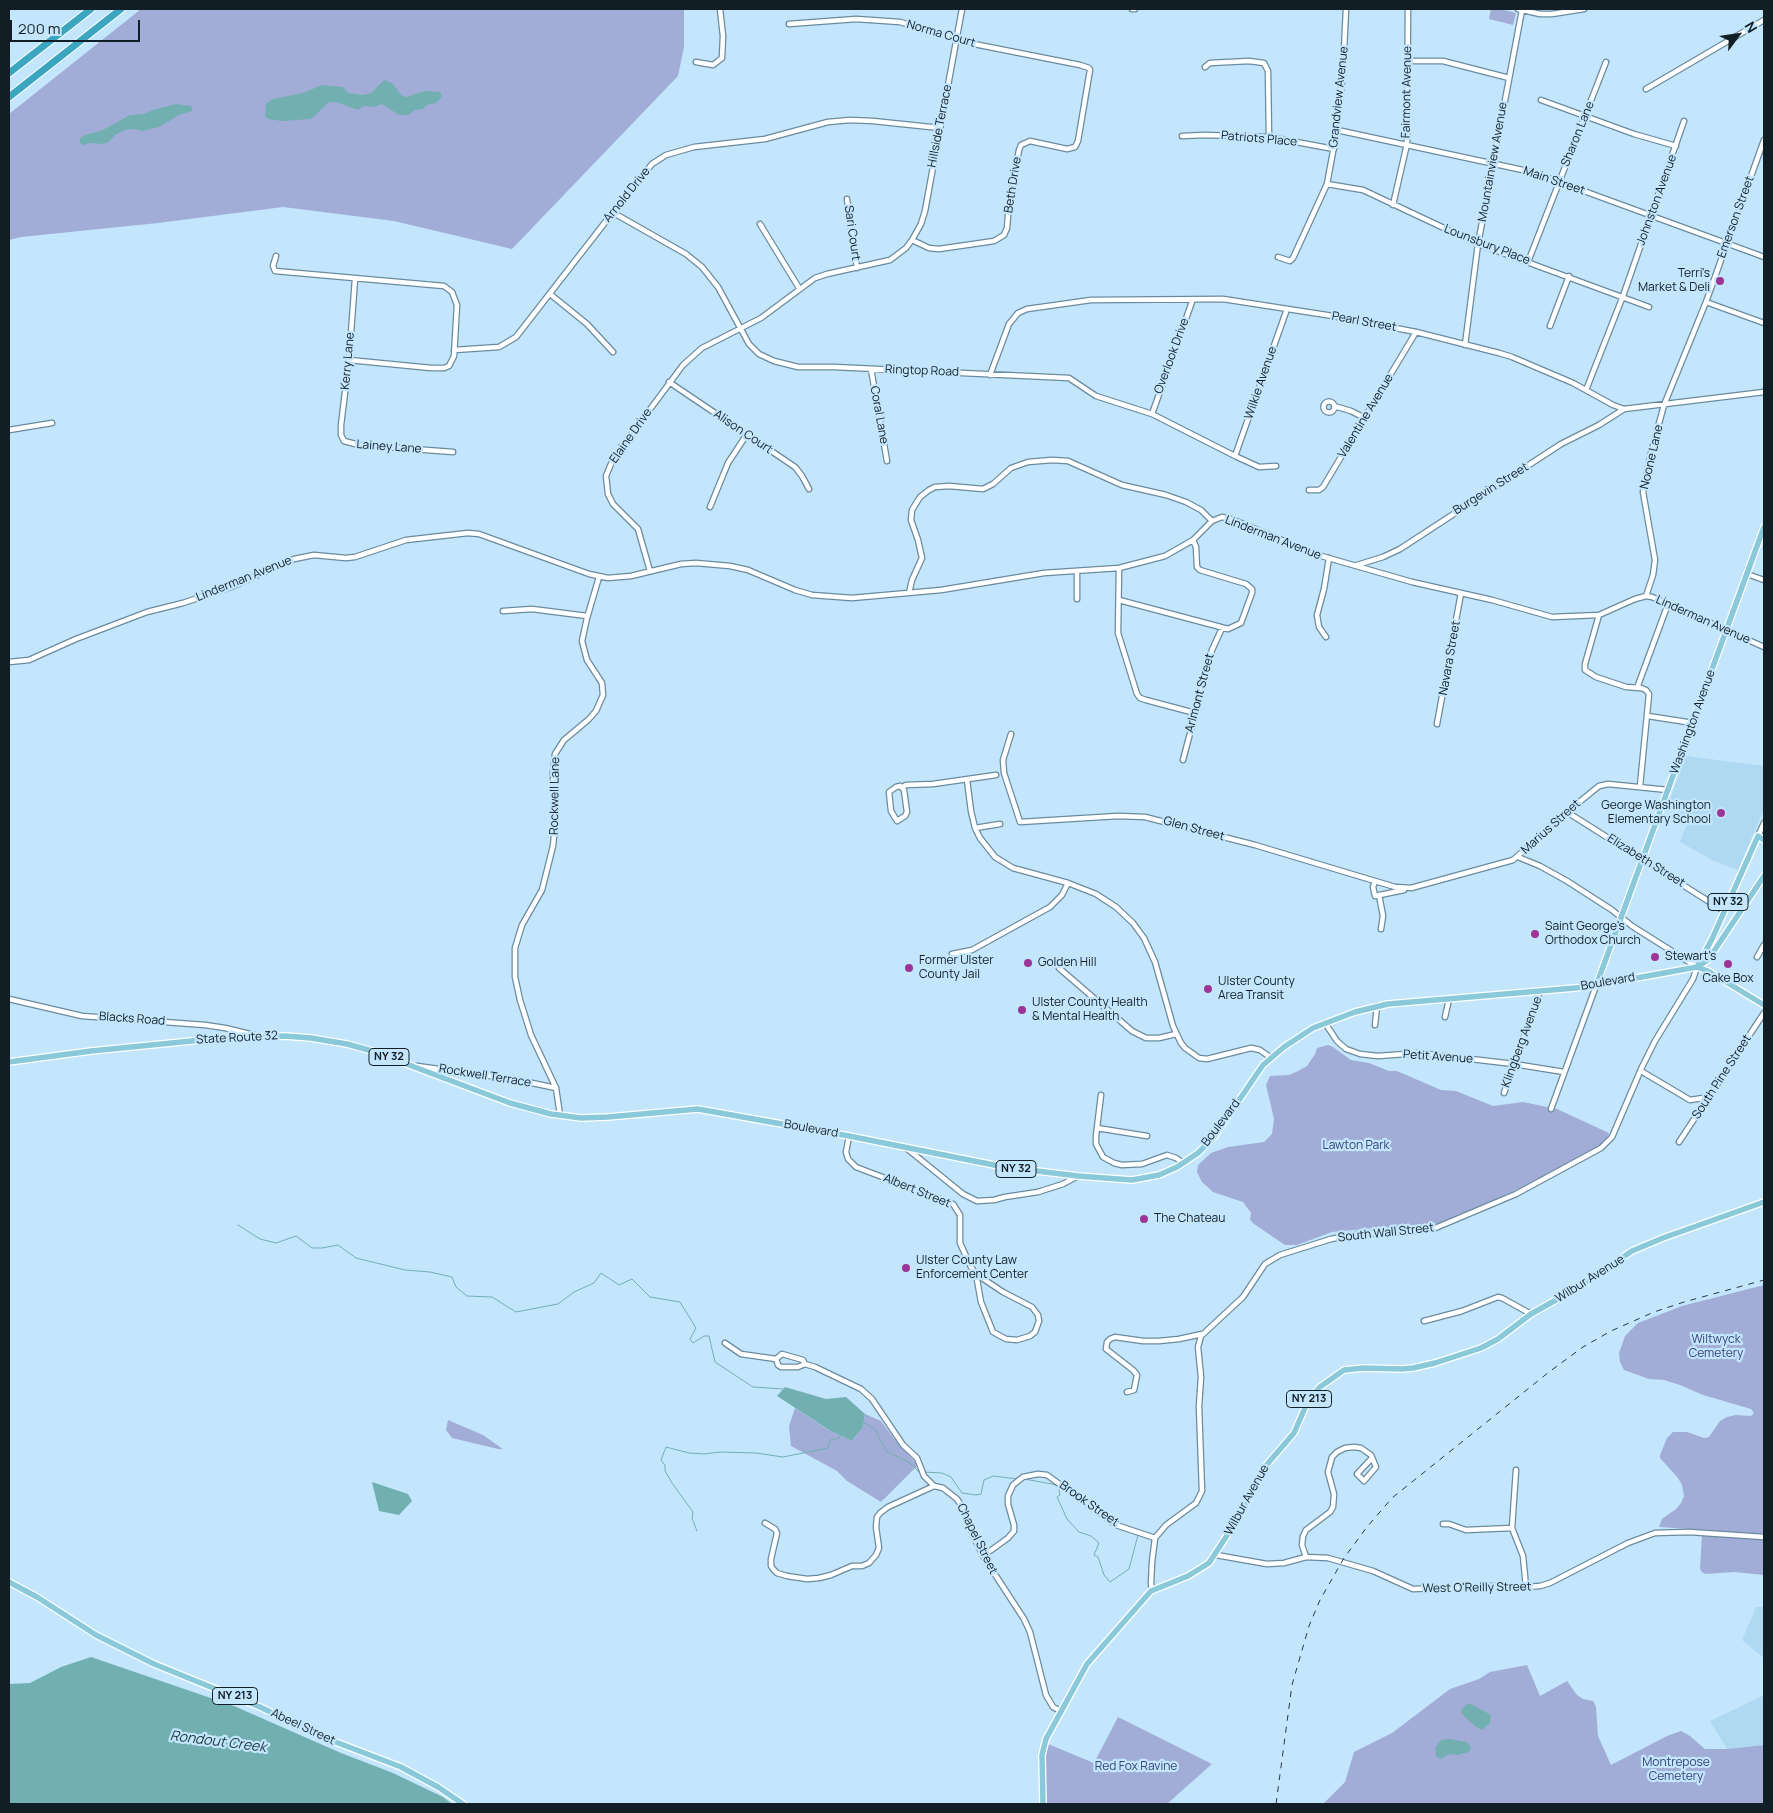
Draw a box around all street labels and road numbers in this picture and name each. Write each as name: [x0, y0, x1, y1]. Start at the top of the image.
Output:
street label: Norma Court: [905, 17, 977, 51]
street label: Grandview Avenue: [1327, 46, 1351, 148]
street label: Fairmont Avenue: [1399, 46, 1415, 138]
street label: Hillside Terrace: [925, 83, 955, 169]
street label: Sharon Lane: [1558, 99, 1598, 169]
street label: Mountainview Avenue: [1475, 101, 1511, 223]
street label: Patriots Place: [1220, 128, 1298, 150]
street label: Johnston Avenue: [1634, 153, 1680, 247]
street label: Beth Drive: [1001, 156, 1025, 214]
street label: Main Street: [1521, 164, 1587, 198]
street label: Arnold Drive: [600, 165, 654, 225]
street label: Emerson Street: [1714, 174, 1758, 260]
street label: Sari Court: [841, 205, 863, 261]
street label: Lounsbury Place: [1442, 222, 1532, 268]
street label: Pearl Street: [1330, 309, 1398, 335]
street label: Overlook Drive: [1152, 316, 1192, 396]
street label: Kerry Lane: [338, 332, 358, 390]
street label: Wilkie Avenue: [1242, 345, 1280, 421]
street label: Ringtop Road: [885, 363, 959, 379]
street label: Valentine Avenue: [1335, 371, 1397, 461]
street label: Coral Lane: [867, 385, 891, 445]
street label: Elaine Drive: [607, 406, 655, 466]
street label: Alison Court: [711, 407, 775, 457]
street label: Noone Lane: [1638, 423, 1666, 491]
street label: Lainey Lane: [356, 438, 422, 456]
street label: Burgevin Street: [1451, 460, 1531, 518]
street label: Linderman Avenue: [1223, 513, 1323, 563]
street label: Linderman Avenue: [194, 553, 294, 605]
street label: Linderman Avenue: [1654, 593, 1752, 647]
street label: Navara Street: [1436, 620, 1464, 696]
street label: Arlmont Street: [1182, 652, 1218, 734]
street label: Washington Avenue: [1667, 668, 1719, 776]
street label: Rockwell Lane: [547, 757, 563, 835]
street label: Marius Street: [1518, 797, 1584, 857]
street label: Glen Street: [1162, 814, 1226, 844]
street label: Elizabeth Street: [1605, 831, 1687, 891]
road number: NY 32: [1708, 894, 1748, 910]
street label: Boulevard: [1580, 970, 1636, 994]
street label: Klingberg Avenue: [1499, 995, 1545, 1089]
street label: Blacks Road: [98, 1010, 166, 1028]
street label: State Route 32: [196, 1029, 278, 1047]
street label: South Pine Street: [1689, 1032, 1755, 1122]
street label: Petit Avenue: [1403, 1047, 1473, 1067]
road number: NY 32: [369, 1048, 409, 1066]
street label: Rockwell Terrace: [438, 1062, 532, 1090]
street label: Boulevard: [1199, 1097, 1243, 1149]
street label: Boulevard: [783, 1117, 839, 1141]
road number: NY 32: [996, 1160, 1036, 1178]
street label: Albert Street: [881, 1171, 953, 1211]
street label: South Wall Street: [1337, 1221, 1435, 1245]
street label: Wilbur Avenue: [1553, 1252, 1627, 1306]
road number: NY 213: [1286, 1390, 1332, 1408]
street label: Wilbur Avenue: [1222, 1462, 1272, 1538]
street label: Brook Street: [1056, 1478, 1122, 1530]
street label: Chapel Street: [954, 1501, 1000, 1577]
street label: West O'Reilly Street: [1422, 1580, 1532, 1596]
road number: NY 213: [212, 1688, 258, 1704]
street label: Abeel Street: [269, 1706, 337, 1748]

